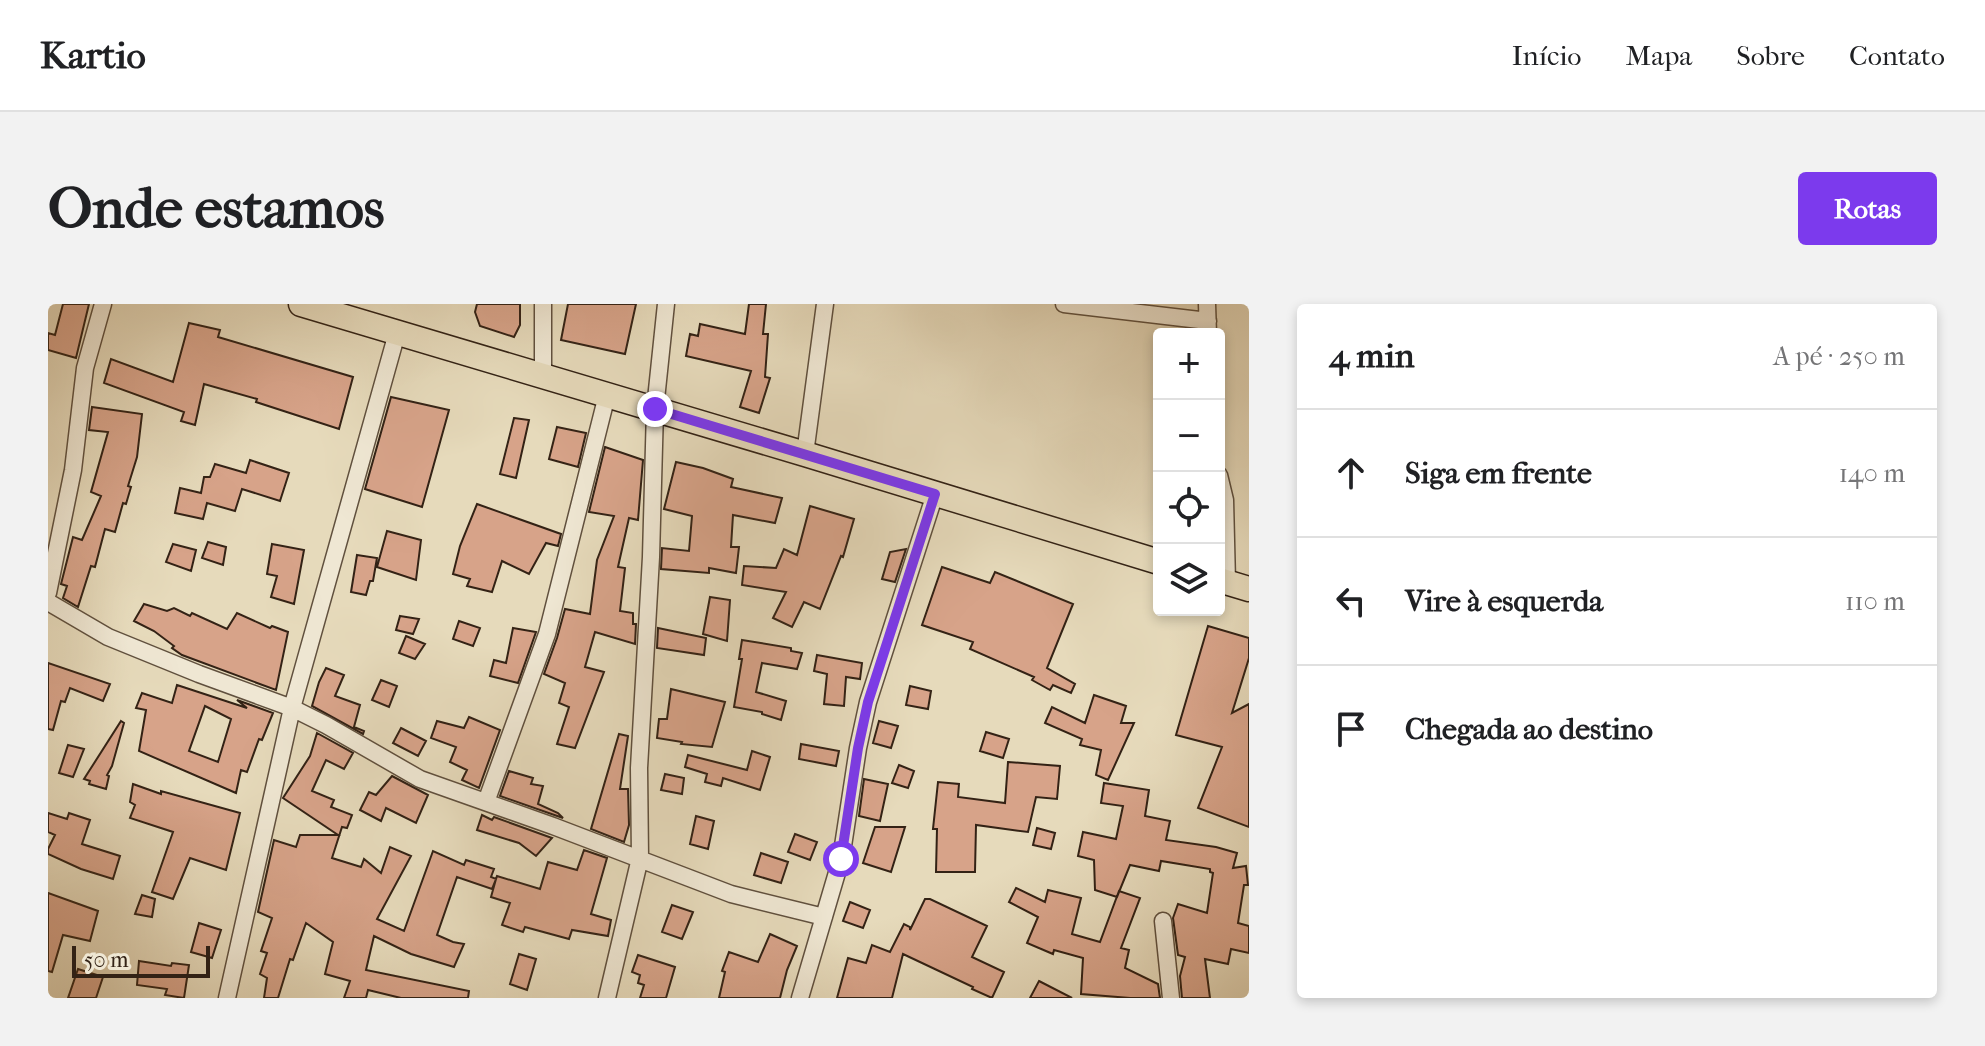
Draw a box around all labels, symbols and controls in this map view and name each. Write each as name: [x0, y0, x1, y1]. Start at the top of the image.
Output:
text: Kartio: [40, 33, 146, 78]
text: Início: [1512, 39, 1582, 72]
text: Mapa: [1626, 39, 1692, 72]
text: Sobre: [1736, 39, 1805, 72]
text: Contato: [1849, 39, 1945, 72]
button: Rotas: [1798, 172, 1937, 245]
text: Onde estamos: [48, 176, 384, 241]
map controls: [1153, 328, 1225, 616]
button: +: [1153, 328, 1225, 400]
text: 4 min: [1329, 336, 1414, 376]
text: A pé · 250 m: [1773, 341, 1905, 372]
route end: [637, 391, 673, 427]
button: −: [1153, 400, 1225, 472]
icon: ahead: [1329, 451, 1373, 495]
text: Siga em frente: [1405, 456, 1592, 491]
text: 140 m: [1839, 458, 1905, 489]
button: locate: [1153, 472, 1225, 544]
button: layers: [1153, 544, 1225, 616]
icon: left: [1329, 579, 1373, 623]
text: Vire à esquerda: [1405, 584, 1603, 619]
text: 110 m: [1845, 586, 1905, 617]
icon: arrive: [1329, 707, 1373, 751]
text: Chegada ao destino: [1405, 712, 1653, 747]
route start: [823, 841, 859, 877]
scale bar: [72, 942, 210, 978]
text: 50 m: [84, 947, 129, 973]

